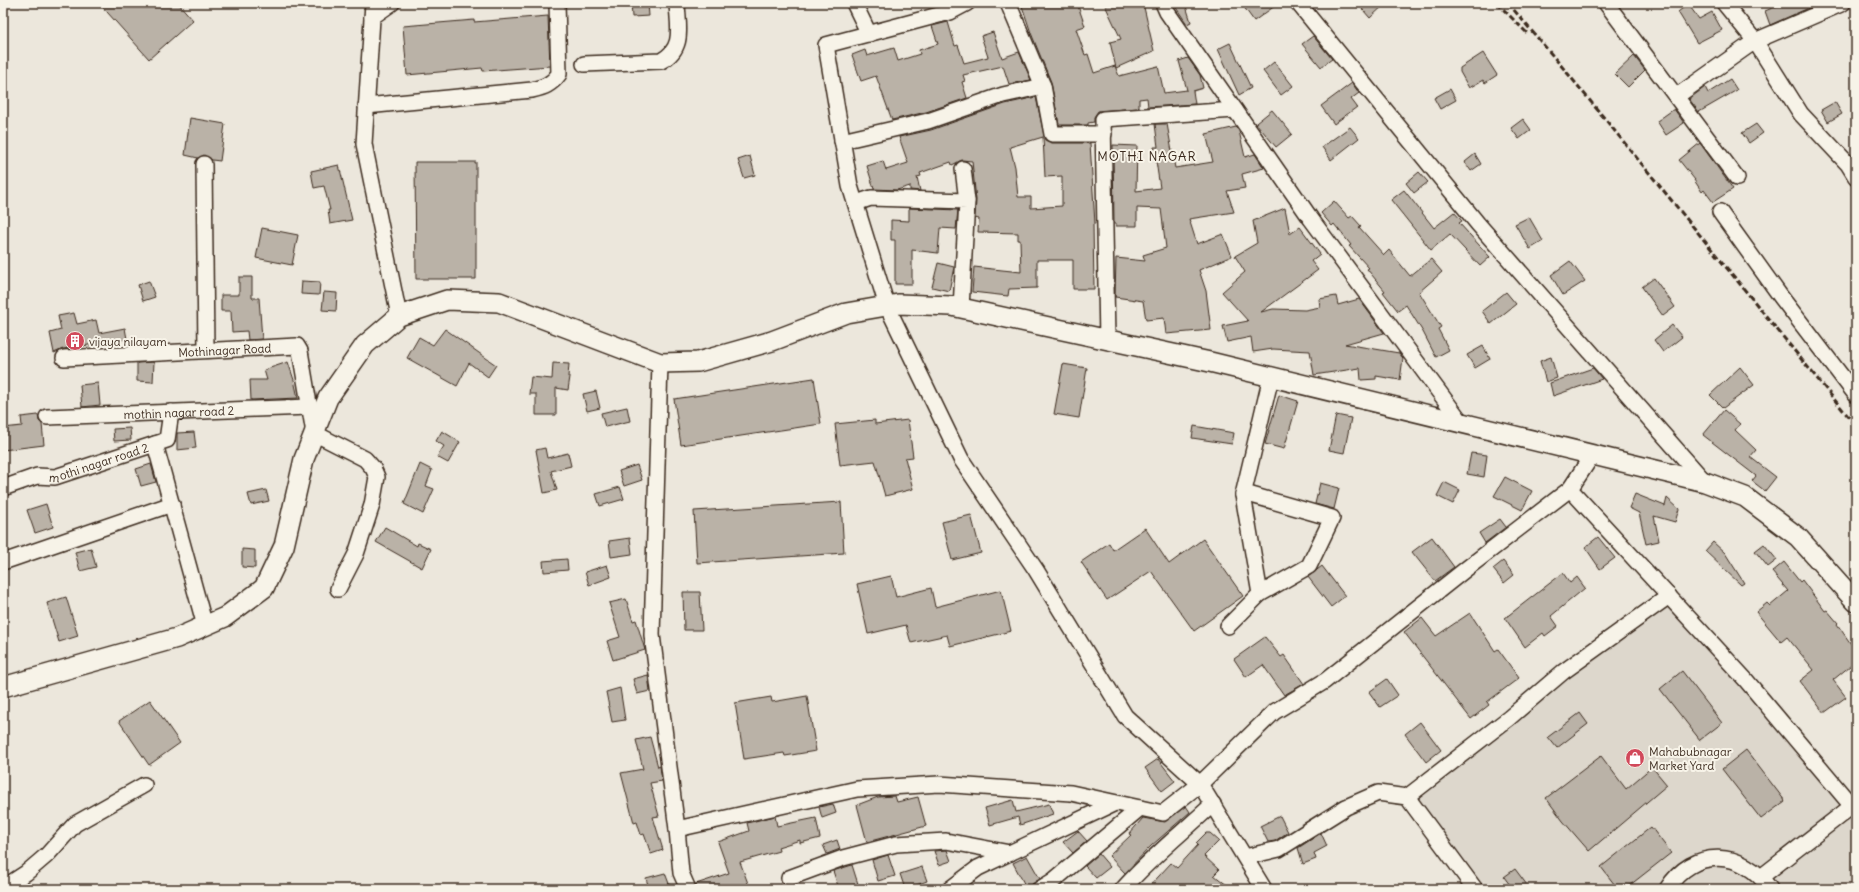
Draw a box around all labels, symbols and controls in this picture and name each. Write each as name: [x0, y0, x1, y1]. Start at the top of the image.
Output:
district label: MOTHI NAGAR: [1097, 148, 1197, 165]
building icon: vijaya nilayam: [64, 330, 86, 352]
place label: vijaya nilayam: [89, 334, 167, 349]
street label: Mothinagar Road: [178, 340, 272, 360]
street label: mothin nagar road 2: [123, 402, 235, 422]
street label: mothi nagar road 2: [49, 439, 151, 485]
place label: Mahabubnagar Market Yard: [1649, 744, 1732, 773]
shop icon: Mahabubnagar Market Yard: [1624, 747, 1646, 769]

